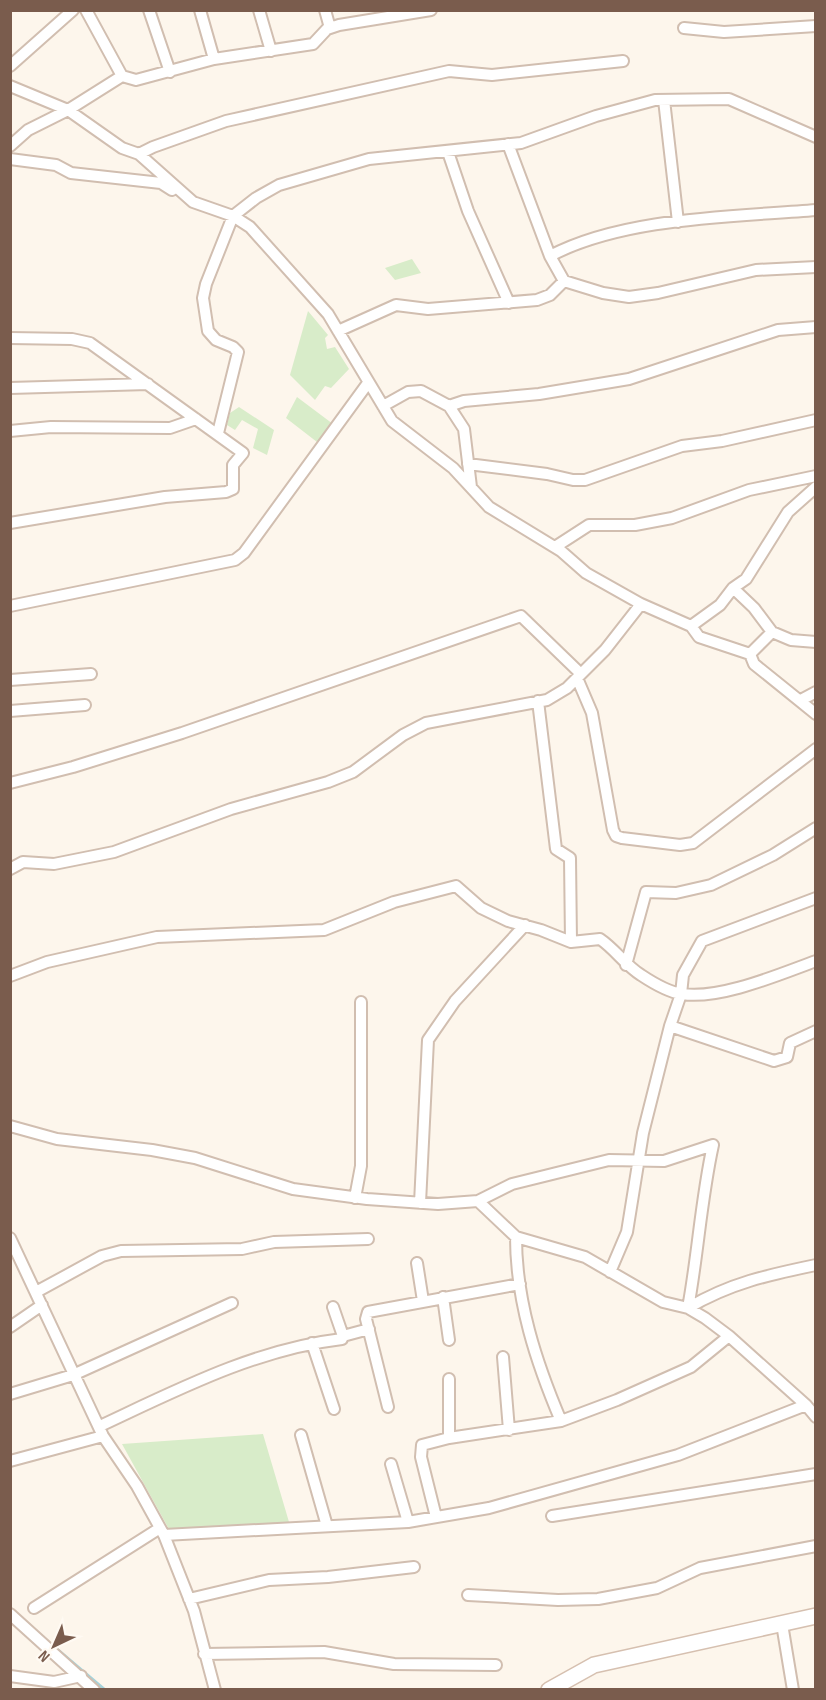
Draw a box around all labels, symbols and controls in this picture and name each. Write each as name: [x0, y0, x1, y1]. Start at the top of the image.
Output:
north arrow: [24, 1616, 84, 1676]
text: N: [35, 1646, 54, 1666]

